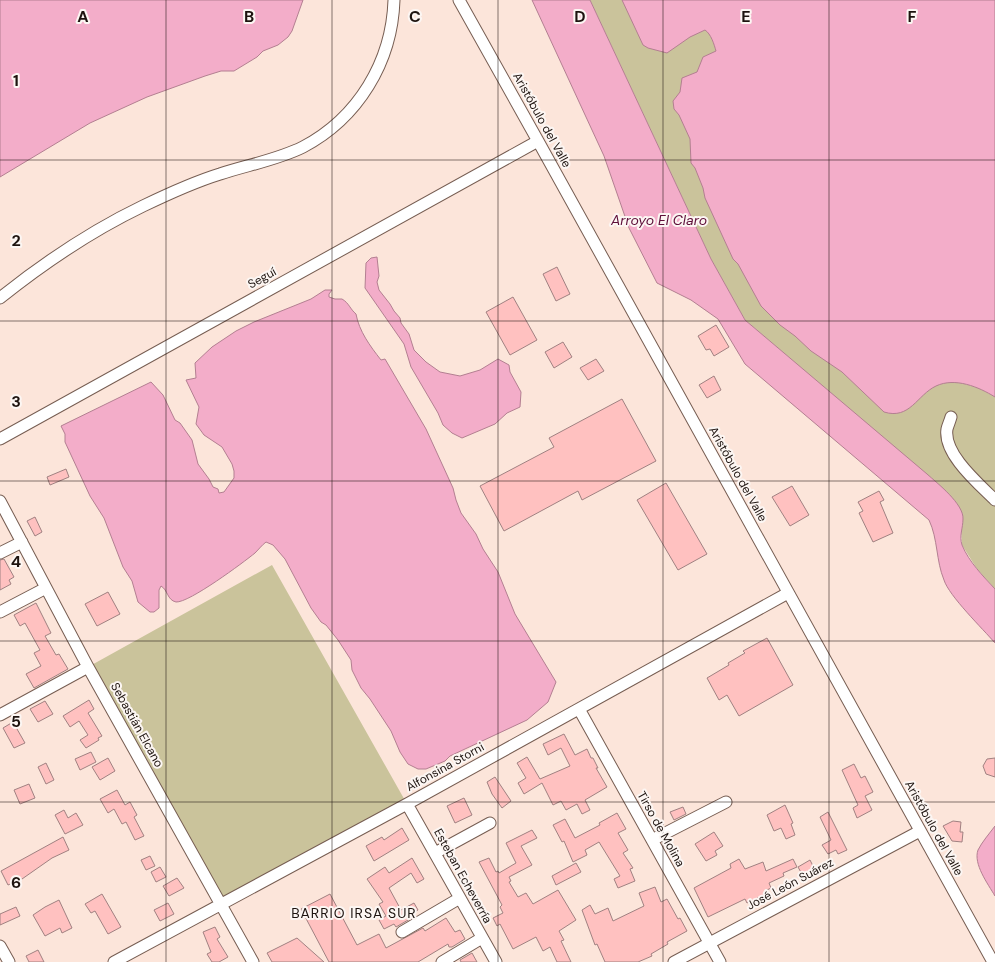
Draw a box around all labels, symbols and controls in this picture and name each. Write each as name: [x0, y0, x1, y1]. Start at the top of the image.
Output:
text: A: [77, 6, 89, 27]
text: B: [244, 6, 254, 27]
text: C: [409, 6, 421, 27]
text: D: [574, 6, 586, 27]
text: E: [741, 6, 751, 27]
text: F: [908, 6, 917, 27]
text: 1: [13, 70, 19, 91]
street label: Aristóbulo del Valle: [509, 70, 575, 171]
water label: Arroyo El Claro: [610, 211, 707, 229]
text: 2: [11, 230, 21, 251]
street label: Seguí: [245, 264, 279, 292]
text: 3: [11, 391, 21, 412]
street label: Aristóbulo del Valle: [705, 424, 771, 525]
text: 4: [11, 551, 21, 572]
street label: Sebastián Elcano: [107, 680, 167, 770]
text: 5: [11, 711, 21, 732]
street label: Alfonsina Storni: [403, 739, 487, 795]
street label: Aristóbulo del Valle: [901, 778, 967, 879]
street label: Tirso de Molina: [634, 788, 688, 870]
street label: Esteban Echeverría: [430, 826, 496, 926]
street label: José León Suárez: [744, 854, 836, 914]
text: 6: [11, 872, 21, 893]
district label: BARRIO IRSA SUR: [291, 904, 417, 922]

